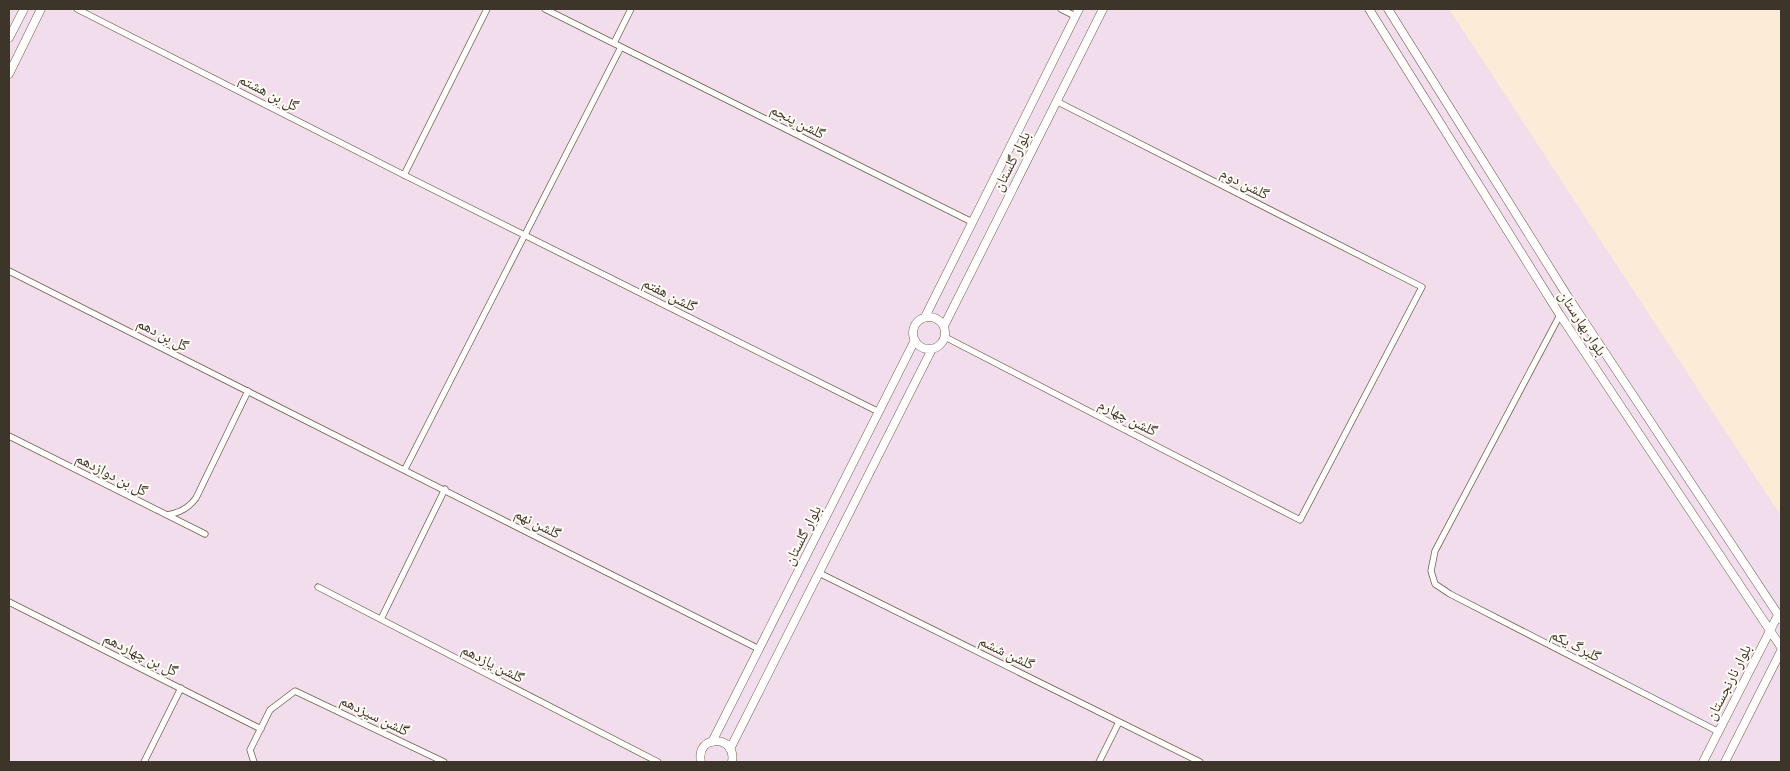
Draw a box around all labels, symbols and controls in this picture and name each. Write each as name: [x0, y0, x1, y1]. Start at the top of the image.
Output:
street label: گل بن هشتم: [235, 68, 303, 116]
street label: گلشن پنجم: [767, 98, 829, 144]
street label: بلوار گلستان: [987, 127, 1035, 195]
street label: گلشن دوم: [1217, 162, 1273, 204]
street label: گلشن هفتم: [639, 271, 701, 317]
street label: بلوار بهارستان: [1554, 286, 1612, 360]
street label: گل بن دهم: [133, 312, 193, 356]
street label: گلشن چهارم: [1095, 393, 1162, 441]
street label: گل بن دوازدهم: [72, 447, 152, 501]
street label: بلوار گلستان: [778, 501, 826, 569]
street label: گلشن نهم: [511, 502, 565, 544]
street label: گلبرگ یکم: [1547, 623, 1605, 667]
street label: گل بن چهاردهم: [100, 627, 182, 681]
street label: گلشن ششم: [976, 630, 1039, 675]
street label: گلشن یازدهم: [458, 638, 528, 688]
street label: بلوار نارنجستان: [1700, 640, 1756, 724]
street label: گلشن سیزدهم: [337, 689, 413, 741]

